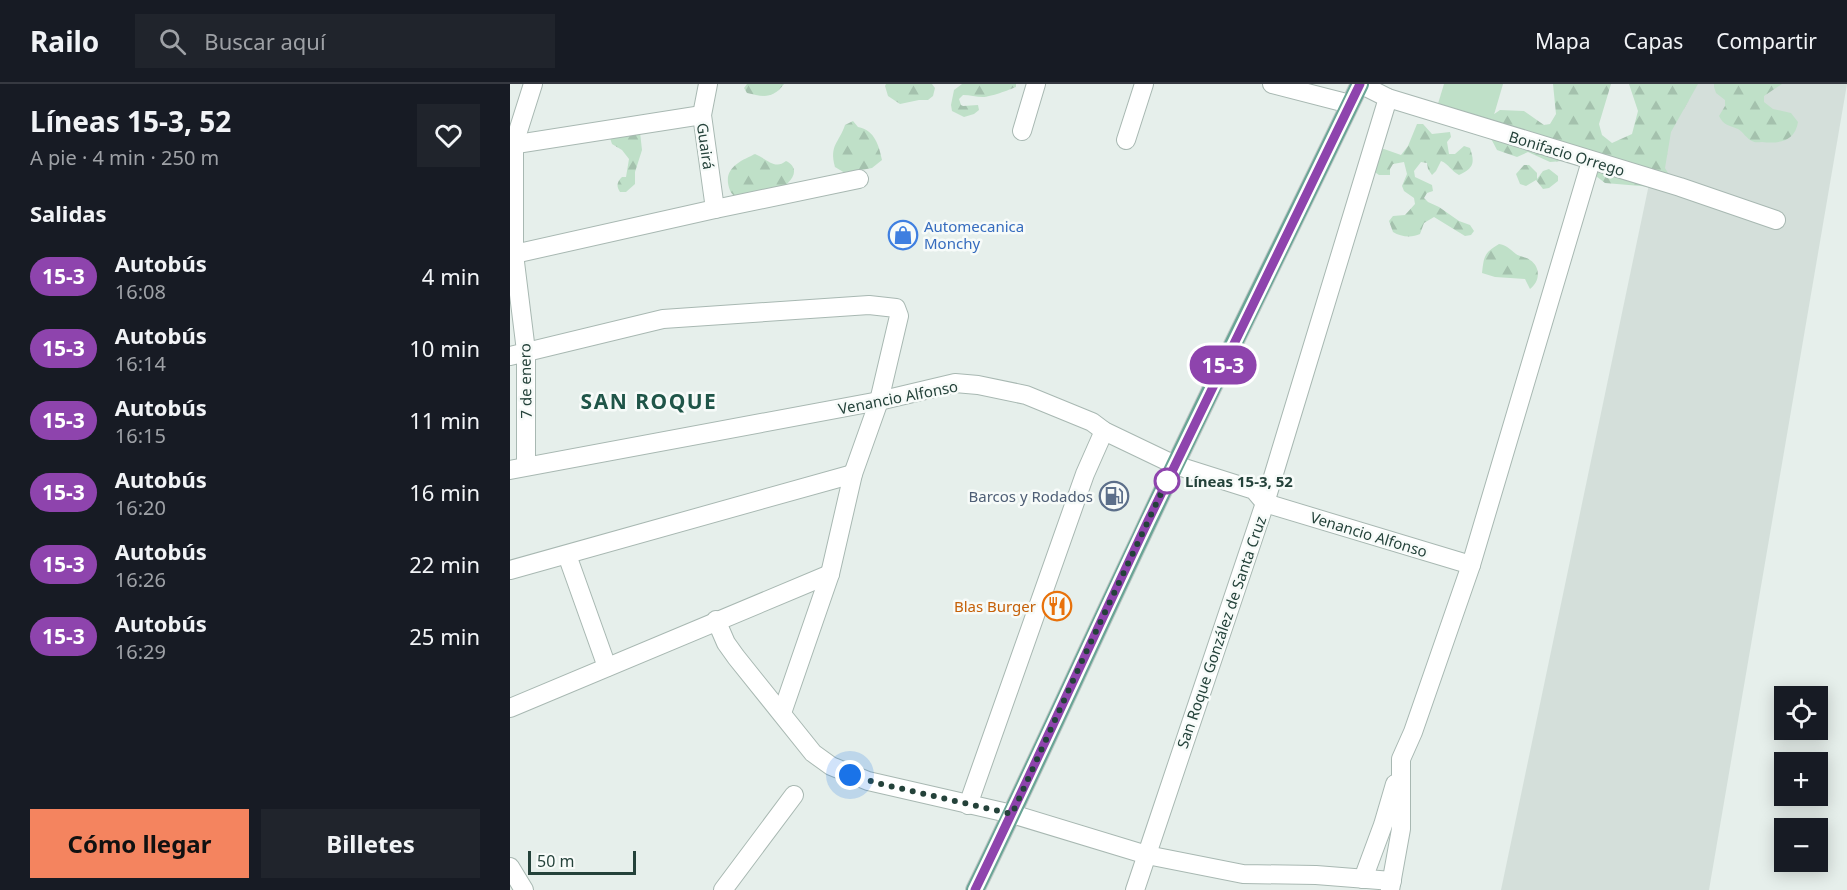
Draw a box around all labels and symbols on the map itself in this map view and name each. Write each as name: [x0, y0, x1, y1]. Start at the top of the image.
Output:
street label: Guairá: [693, 121, 719, 171]
street label: Bonifacio Orrego: [1507, 126, 1627, 180]
place label: Automecanica Monchy: [924, 216, 1024, 253]
shop icon: Automecanica Monchy: [887, 219, 919, 251]
street label: 7 de enero: [514, 343, 536, 419]
line badge: 15-3: [1181, 346, 1265, 384]
street label: Venancio Alfonso: [837, 376, 959, 418]
district label: SAN ROQUE: [581, 387, 717, 415]
marker: Líneas 15-3, 52: [1154, 468, 1180, 494]
place label: Líneas 15-3, 52: [1185, 471, 1293, 491]
fuel station icon: Barcos y Rodados: [1098, 480, 1130, 512]
place label: Barcos y Rodados: [968, 486, 1093, 506]
street label: Venancio Alfonso: [1308, 507, 1430, 561]
street label: San Roque González de Santa Cruz: [1172, 513, 1270, 751]
restaurant icon: Blas Burger: [1041, 590, 1073, 622]
place label: Blas Burger: [954, 596, 1036, 616]
your location: [835, 760, 865, 790]
scale bar: [528, 848, 636, 876]

